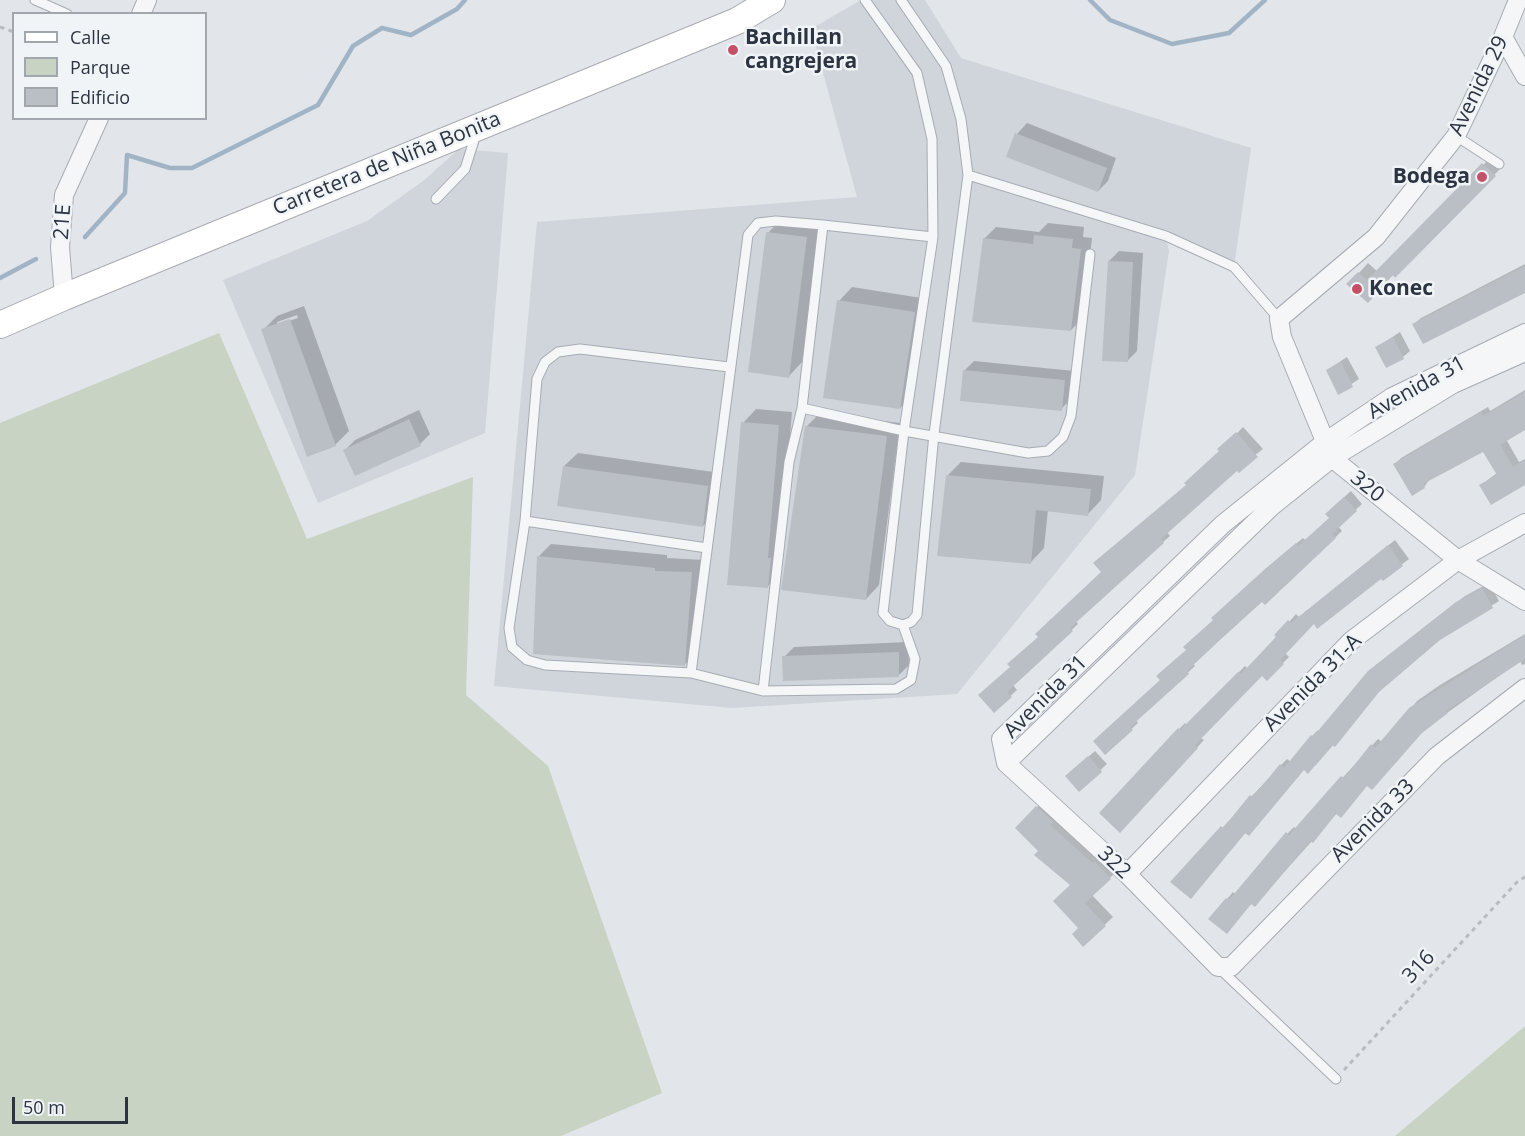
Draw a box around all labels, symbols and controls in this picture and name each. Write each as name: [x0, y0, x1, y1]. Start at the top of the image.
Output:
legend: [12, 12, 207, 120]
text: Calle: [70, 25, 111, 49]
place label: Bachillan cangrejera: [745, 25, 857, 75]
street label: Avenida 29: [1444, 32, 1514, 140]
marker: Bachillan cangrejera: [726, 43, 740, 57]
text: Parque: [70, 55, 130, 79]
text: Edificio: [70, 85, 130, 109]
street label: Carretera de Niña Bonita: [269, 107, 505, 221]
place label: Bodega: [1393, 164, 1470, 190]
marker: Bodega: [1475, 170, 1489, 184]
street label: 21E: [49, 203, 77, 241]
place label: Konec: [1369, 276, 1433, 302]
marker: Konec: [1350, 282, 1364, 296]
street label: Avenida 31: [1364, 351, 1470, 425]
street label: 320: [1345, 466, 1389, 508]
street label: Avenida 31-A: [1259, 629, 1367, 737]
street label: Avenida 31: [999, 650, 1093, 744]
street label: Avenida 33: [1326, 774, 1420, 868]
street label: 322: [1092, 842, 1136, 884]
street label: 316: [1398, 945, 1440, 989]
scale bar: [15, 1085, 130, 1123]
text: 50 m: [23, 1095, 65, 1119]

